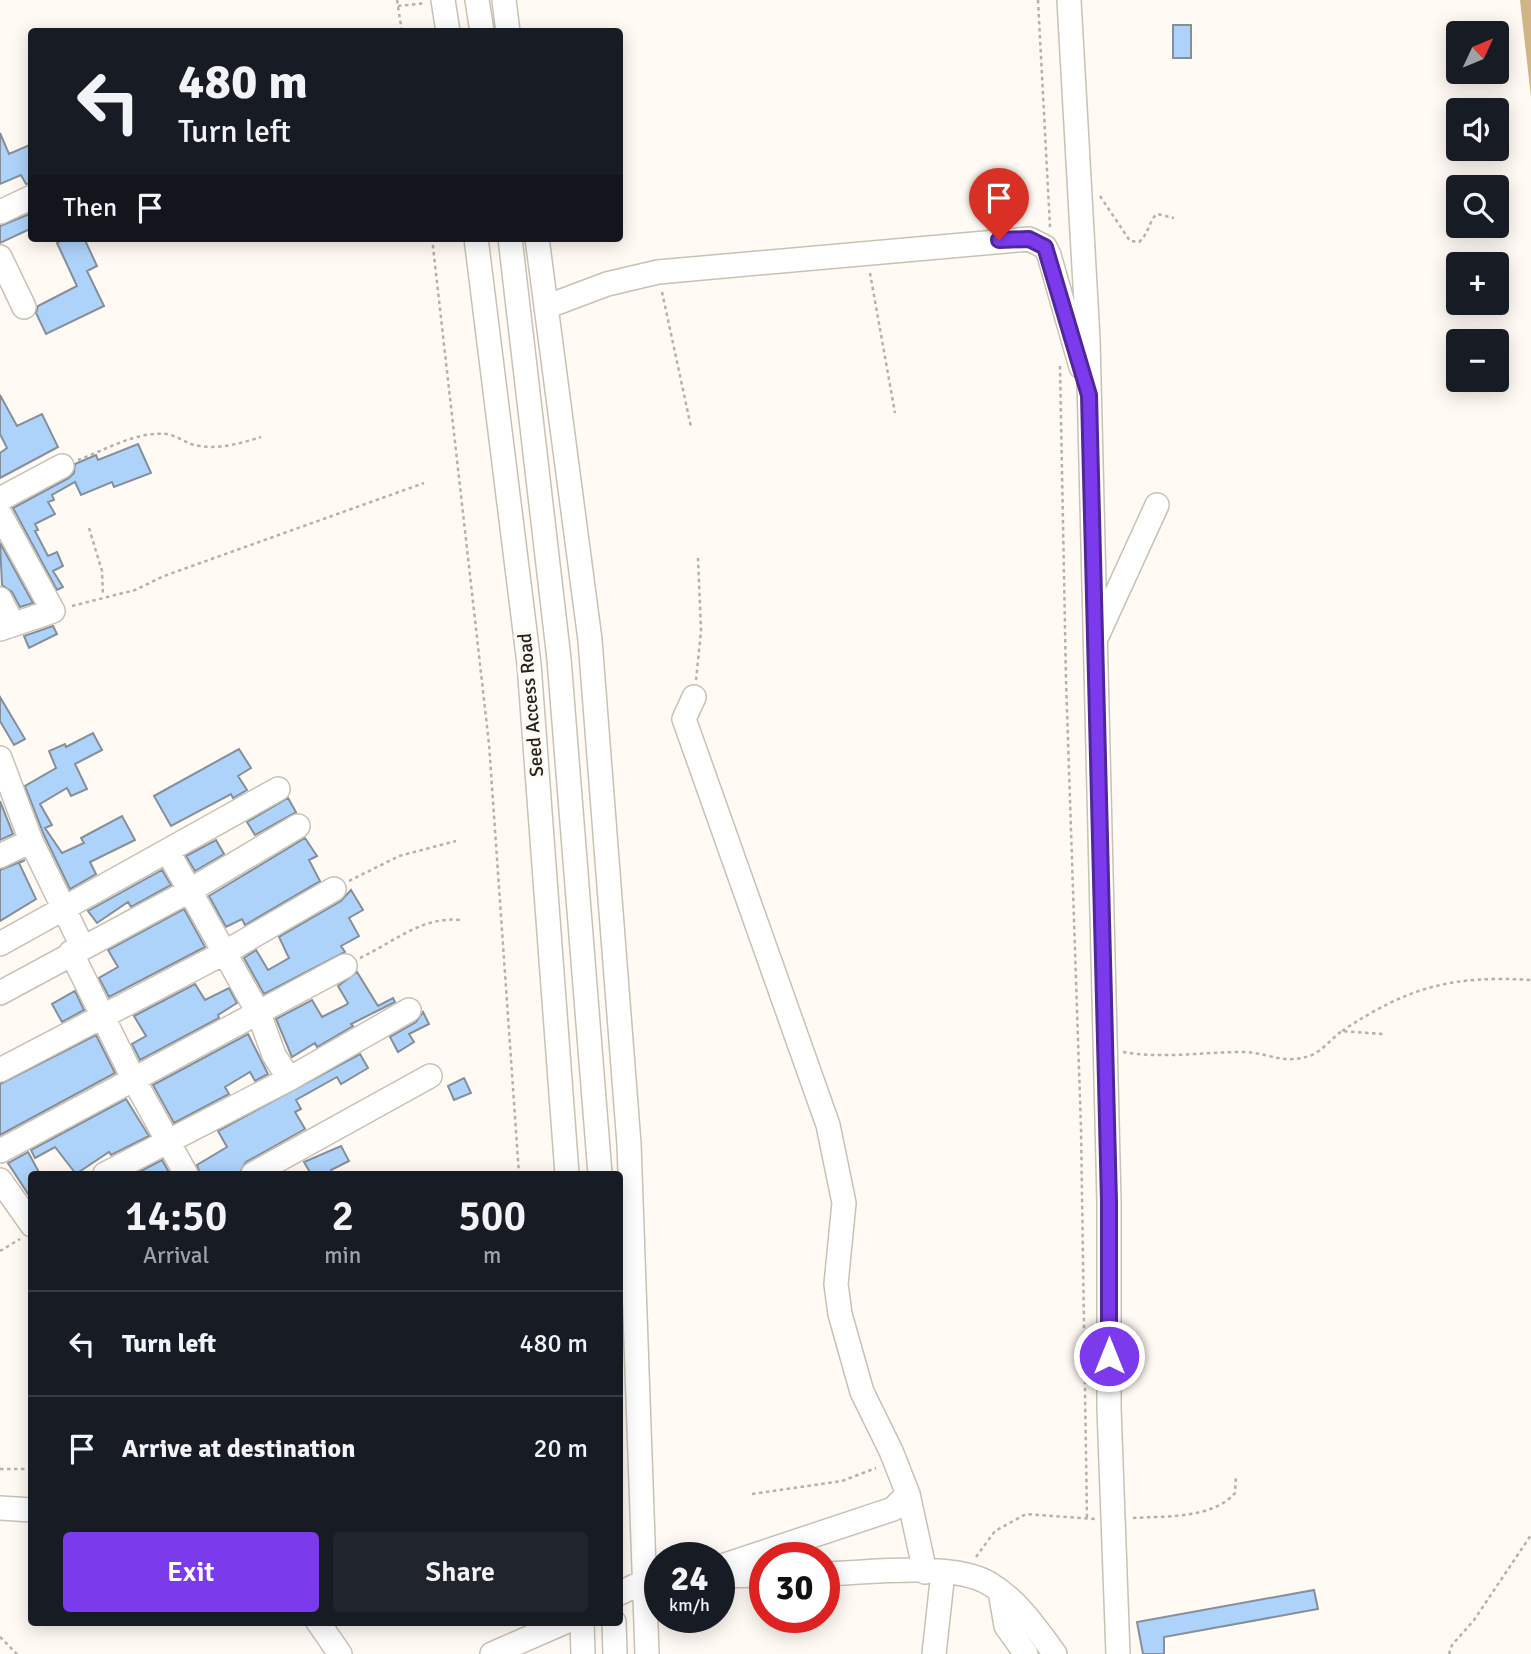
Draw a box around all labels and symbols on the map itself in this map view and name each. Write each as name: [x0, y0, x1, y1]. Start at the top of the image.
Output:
north arrow: [1446, 21, 1508, 84]
pin: [969, 168, 1029, 240]
street label: Seed Access Road: [513, 632, 549, 778]
position arrow: [1072, 1319, 1146, 1393]
speed limit sign: 30: [749, 1542, 840, 1633]

